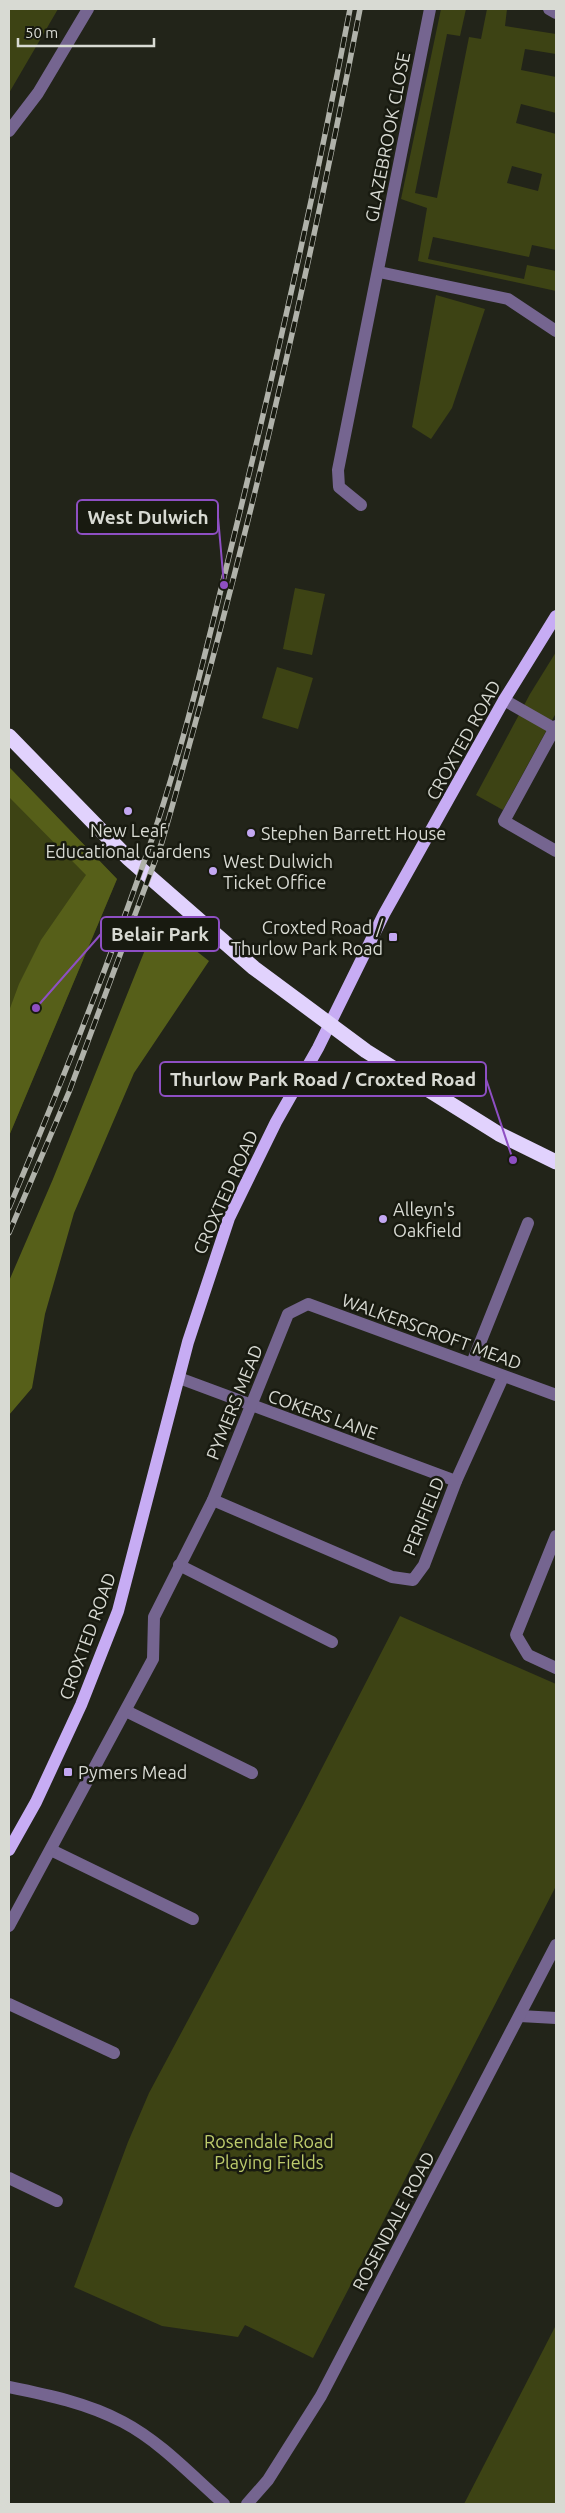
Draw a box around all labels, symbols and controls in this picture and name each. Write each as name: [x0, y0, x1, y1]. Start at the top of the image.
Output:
scale bar: [18, 15, 154, 47]
text: 50 m: [25, 24, 58, 41]
street label: GLAZEBROOK CLOSE: [361, 50, 413, 224]
callout: West Dulwich: [77, 500, 218, 534]
text: West Dulwich: [87, 506, 209, 528]
street label: CROXTED ROAD: [422, 677, 504, 803]
marker: New Leaf Educational Gardens: [122, 805, 134, 817]
place label: New Leaf Educational Gardens: [45, 820, 211, 861]
place label: Stephen Barrett House: [261, 823, 446, 843]
marker: Stephen Barrett House: [245, 827, 257, 839]
place label: West Dulwich Ticket Office: [223, 851, 333, 892]
marker: West Dulwich Ticket Office: [207, 865, 219, 877]
callout: Belair Park: [101, 917, 219, 951]
place label: Croxted Road / Thurlow Park Road: [231, 917, 384, 958]
text: Belair Park: [111, 923, 209, 945]
marker: Croxted Road / Thurlow Park Road: [387, 931, 399, 943]
callout: Thurlow Park Road / Croxted Road: [160, 1062, 486, 1096]
text: Thurlow Park Road / Croxted Road: [170, 1068, 476, 1090]
street label: CROXTED ROAD: [189, 1127, 261, 1257]
place label: Alleyn's Oakfield: [393, 1199, 462, 1240]
marker: Alleyn's Oakfield: [377, 1213, 389, 1225]
street label: WALKERSCROFT MEAD: [340, 1289, 524, 1373]
street label: PYMERS MEAD: [202, 1342, 266, 1462]
street label: COKERS LANE: [266, 1385, 380, 1443]
street label: PERIFIELD: [398, 1474, 448, 1558]
street label: CROXTED ROAD: [55, 1570, 119, 1702]
place label: Pymers Mead: [78, 1762, 187, 1782]
marker: Pymers Mead: [62, 1766, 74, 1778]
park label: Rosendale Road Playing Fields: [204, 2131, 334, 2172]
street label: ROSENDALE ROAD: [348, 2148, 438, 2294]

